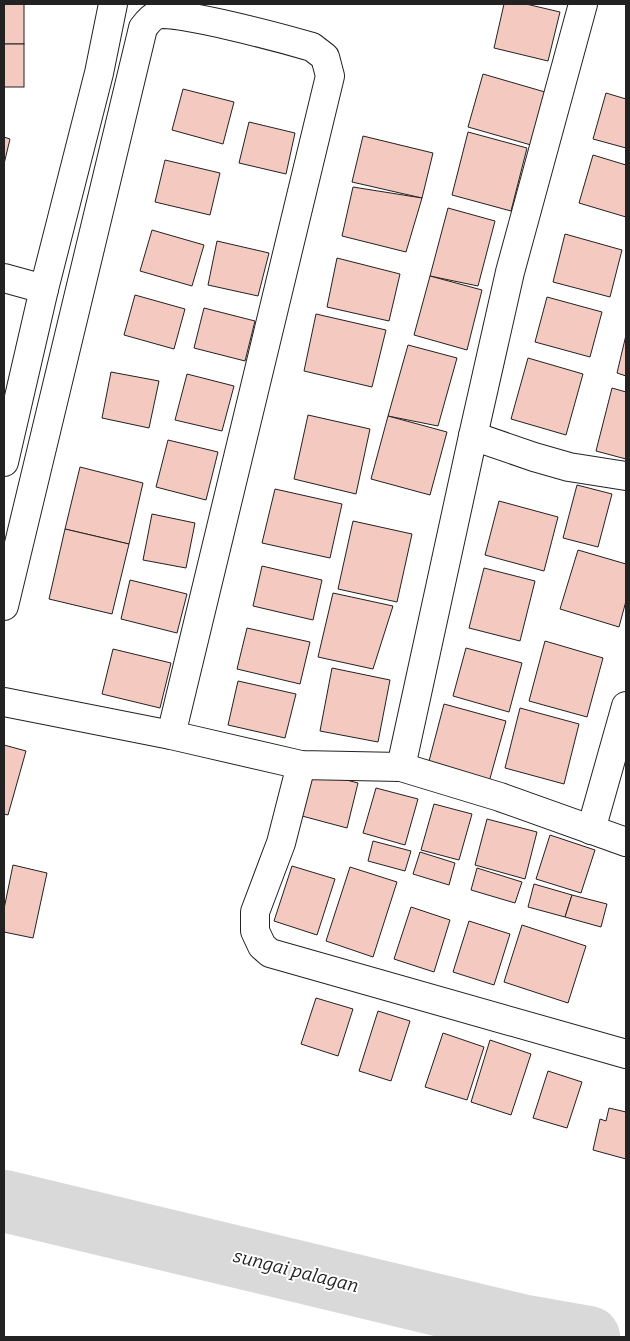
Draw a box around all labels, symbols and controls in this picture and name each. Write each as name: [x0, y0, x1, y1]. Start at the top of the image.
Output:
water label: sungai palagan: [231, 1245, 361, 1297]

